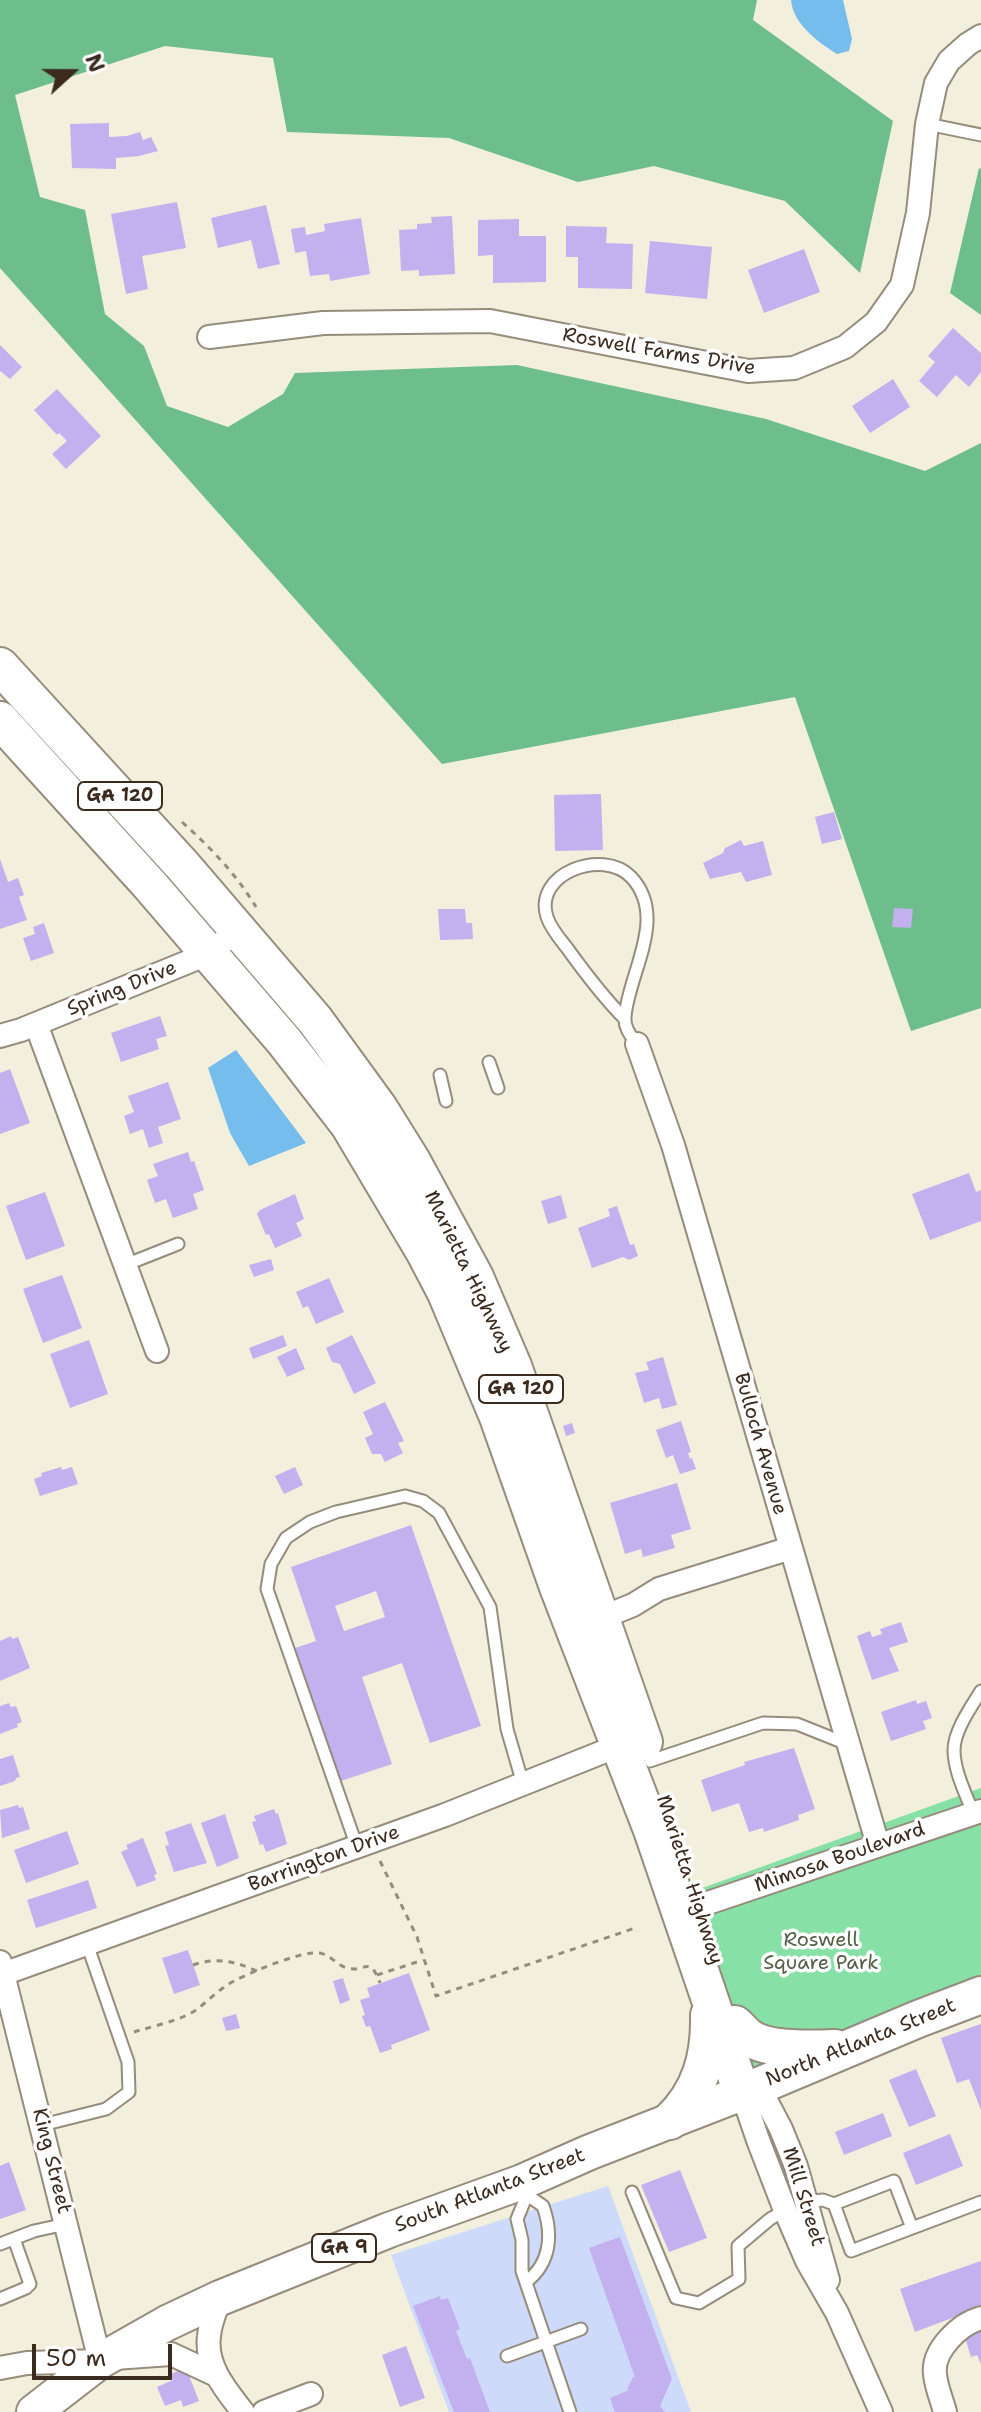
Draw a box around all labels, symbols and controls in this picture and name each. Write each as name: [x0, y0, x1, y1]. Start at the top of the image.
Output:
north arrow: [32, 32, 112, 112]
text: N: [78, 50, 112, 77]
street label: Roswell Farms Drive: [561, 323, 757, 381]
road number: GA 120: [78, 782, 162, 810]
street label: Spring Drive: [64, 956, 180, 1022]
street label: Marietta Highway: [418, 1187, 518, 1357]
street label: Bulloch Avenue: [728, 1370, 792, 1518]
road number: GA 120: [479, 1375, 563, 1403]
street label: Marietta Highway: [650, 1792, 728, 1968]
street label: Mimosa Boulevard: [752, 1818, 928, 1898]
street label: Barrington Drive: [245, 1820, 403, 1898]
park label: Roswell Square Park: [763, 1929, 879, 1976]
street label: North Atlanta Street: [762, 1994, 960, 2092]
street label: King Street: [26, 2106, 76, 2216]
street label: South Atlanta Street: [391, 2144, 589, 2238]
street label: Mill Street: [777, 2145, 829, 2249]
road number: GA 9: [312, 2234, 376, 2262]
scale bar: [36, 2328, 176, 2378]
text: 50 m: [46, 2342, 106, 2374]

